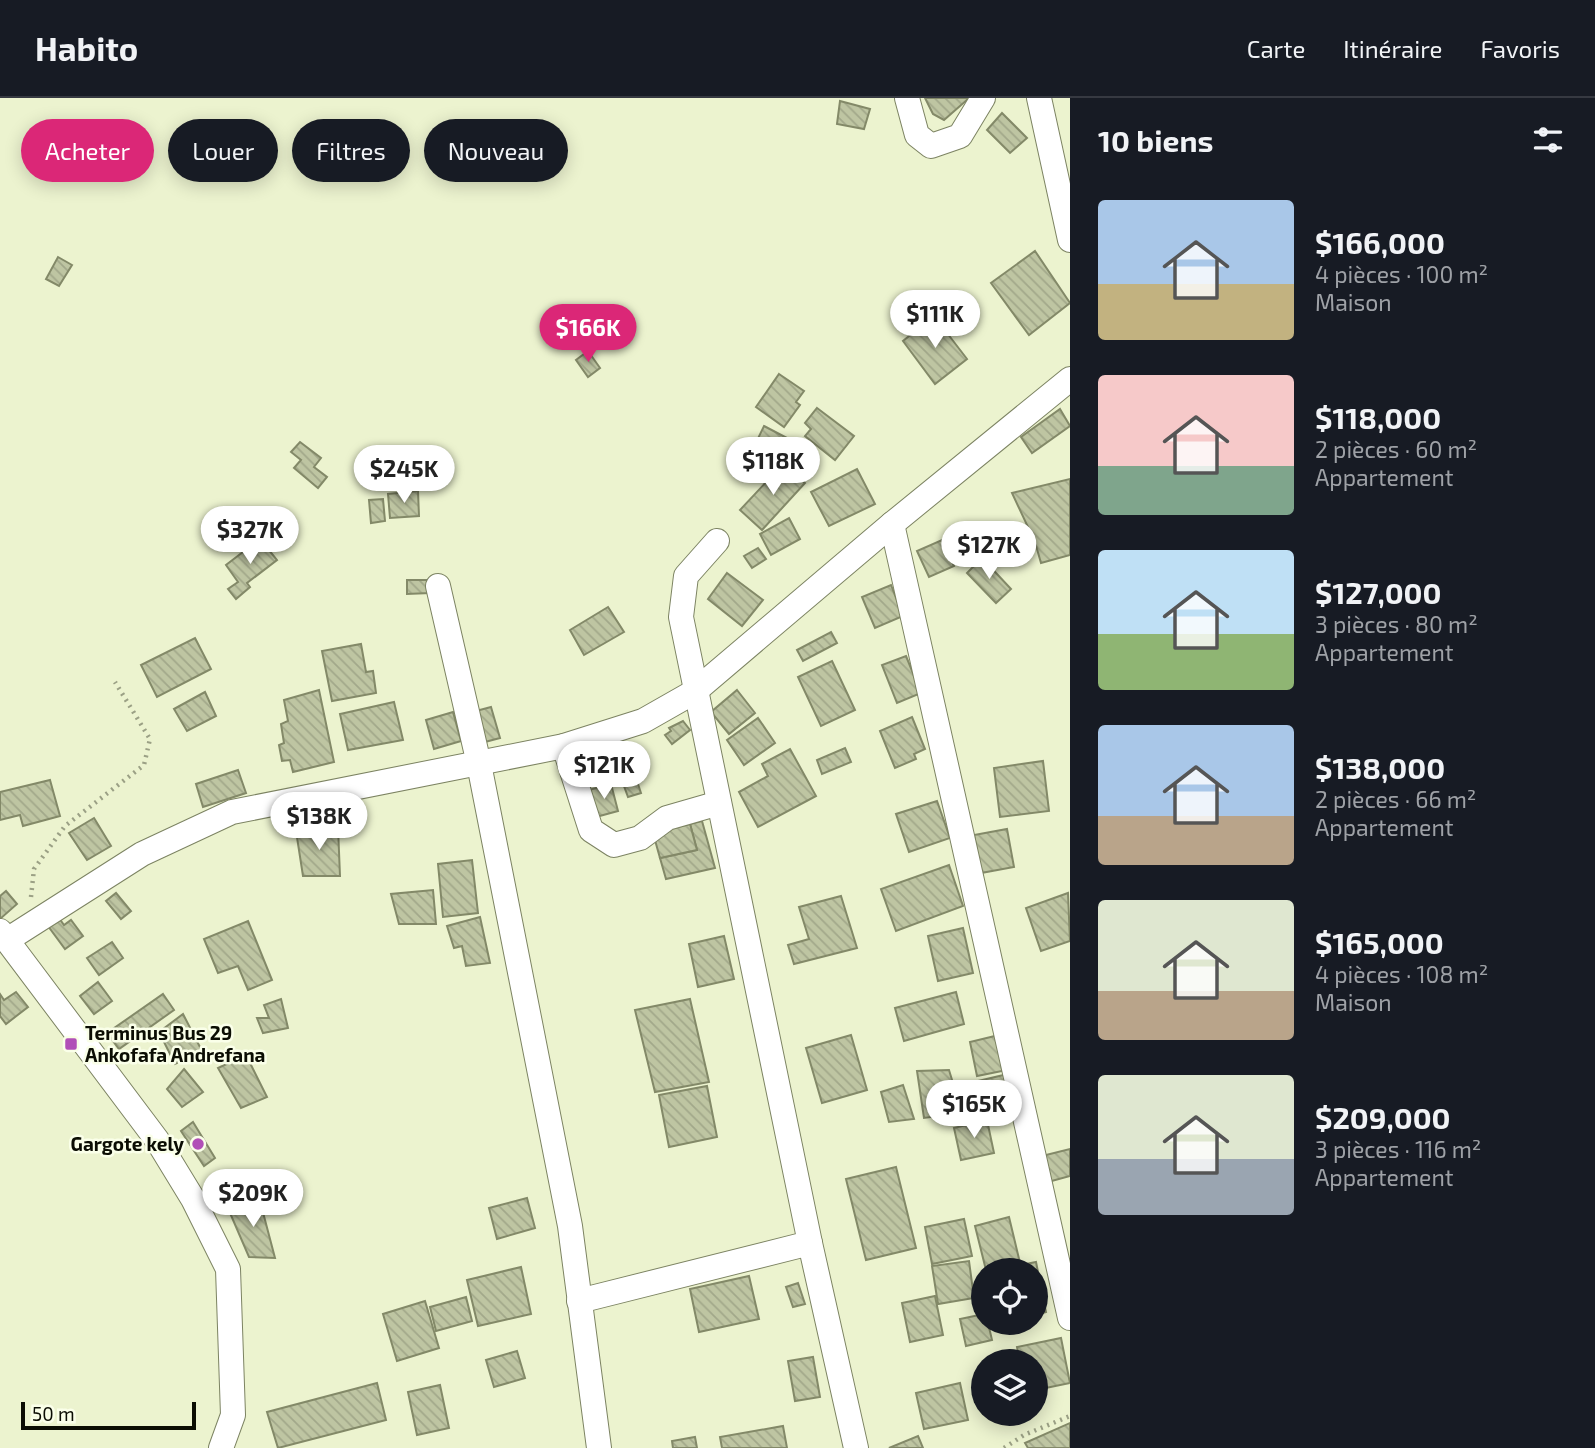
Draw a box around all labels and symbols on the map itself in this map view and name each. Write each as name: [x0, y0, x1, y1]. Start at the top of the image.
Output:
pin: $111K: [886, 290, 984, 350]
pin: $166K: [539, 304, 637, 364]
pin: $118K: [724, 438, 822, 497]
pin: $245K: [355, 446, 453, 505]
pin: $327K: [201, 506, 299, 566]
pin: $127K: [940, 522, 1038, 581]
pin: $121K: [555, 742, 653, 801]
pin: $138K: [270, 792, 368, 852]
place label: Terminus Bus 29 Ankofafa Andrefana: [85, 1021, 265, 1066]
marker: Terminus Bus 29 Ankofafa Andrefana: [63, 1036, 79, 1052]
pin: $165K: [925, 1080, 1023, 1140]
place label: Gargote kely: [71, 1132, 184, 1156]
marker: Gargote kely: [190, 1136, 206, 1152]
pin: $209K: [204, 1170, 302, 1229]
scale bar: [21, 1399, 196, 1431]

